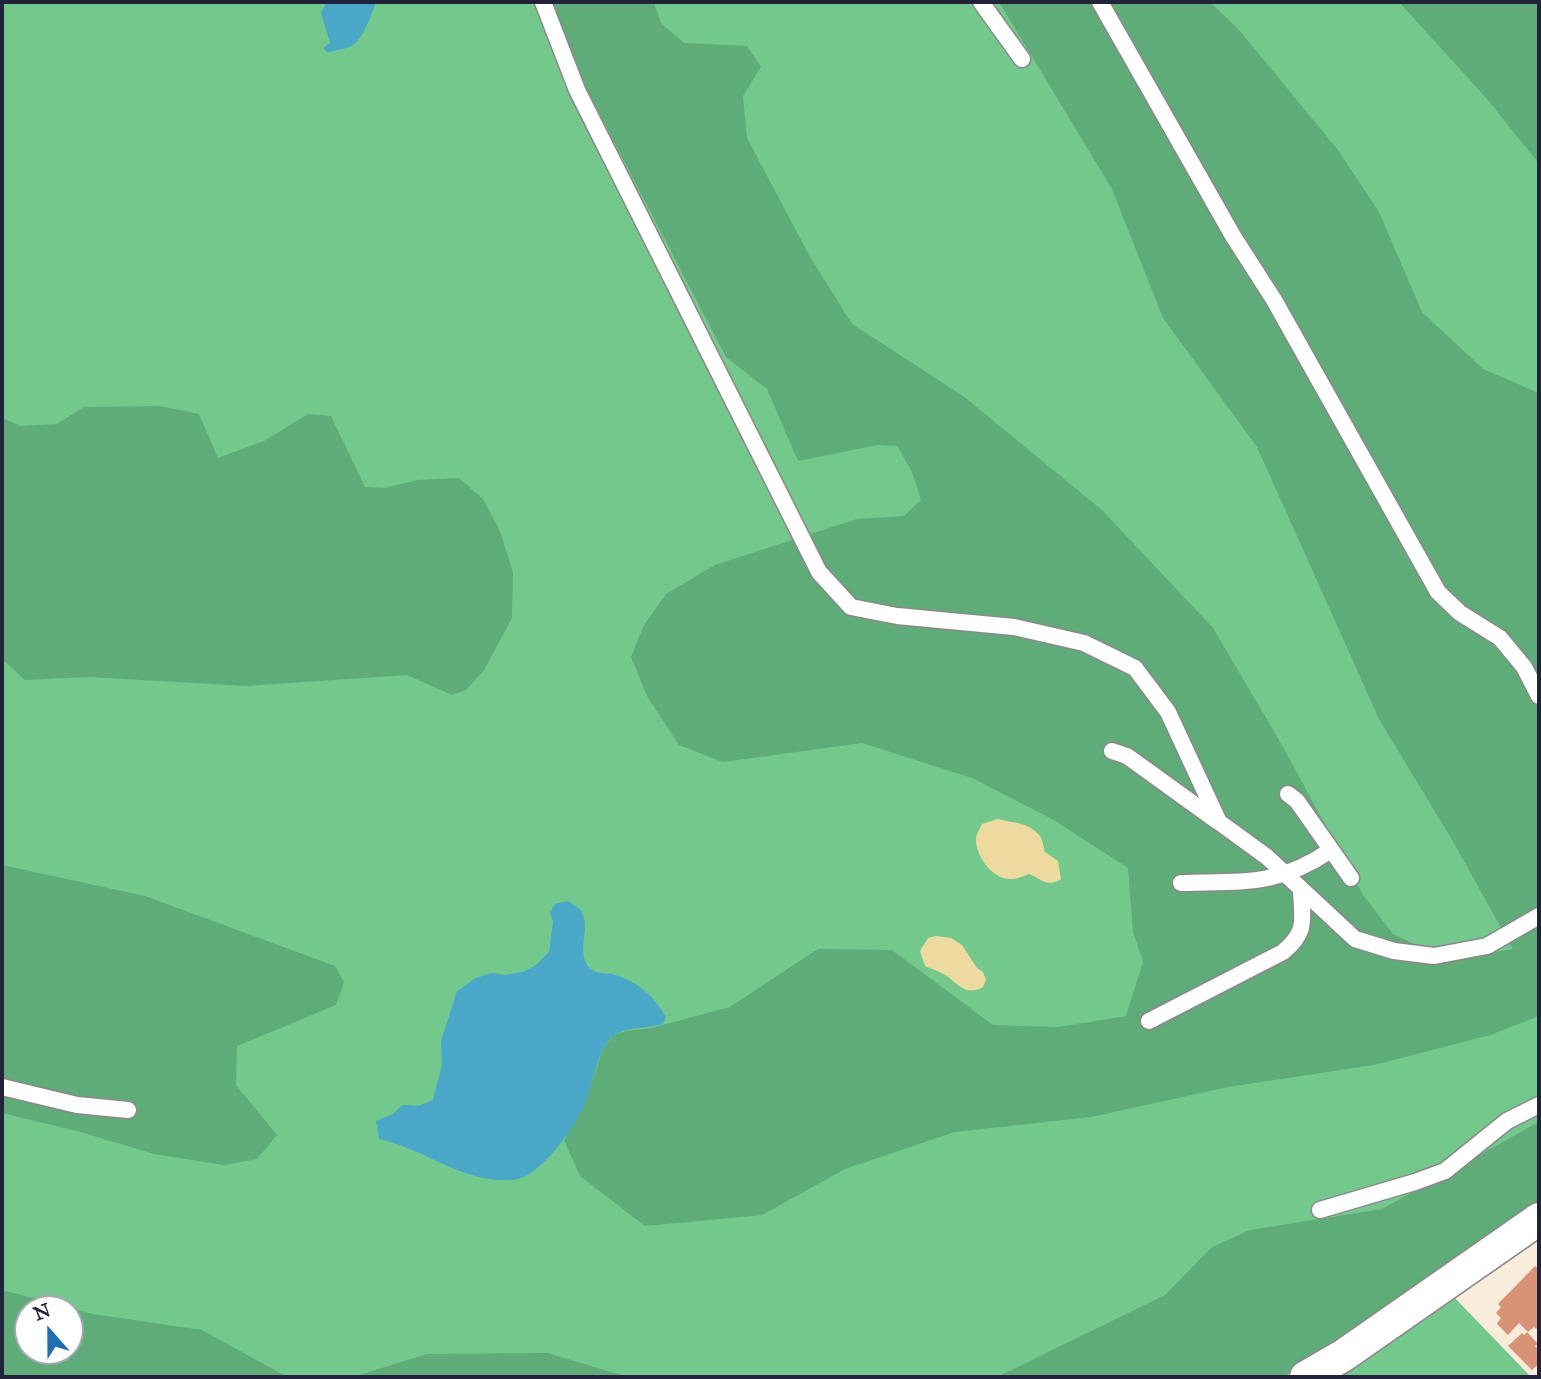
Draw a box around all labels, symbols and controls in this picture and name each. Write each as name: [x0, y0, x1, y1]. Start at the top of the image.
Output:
north arrow: [14, 1295, 84, 1365]
text: N: [30, 1298, 54, 1325]

